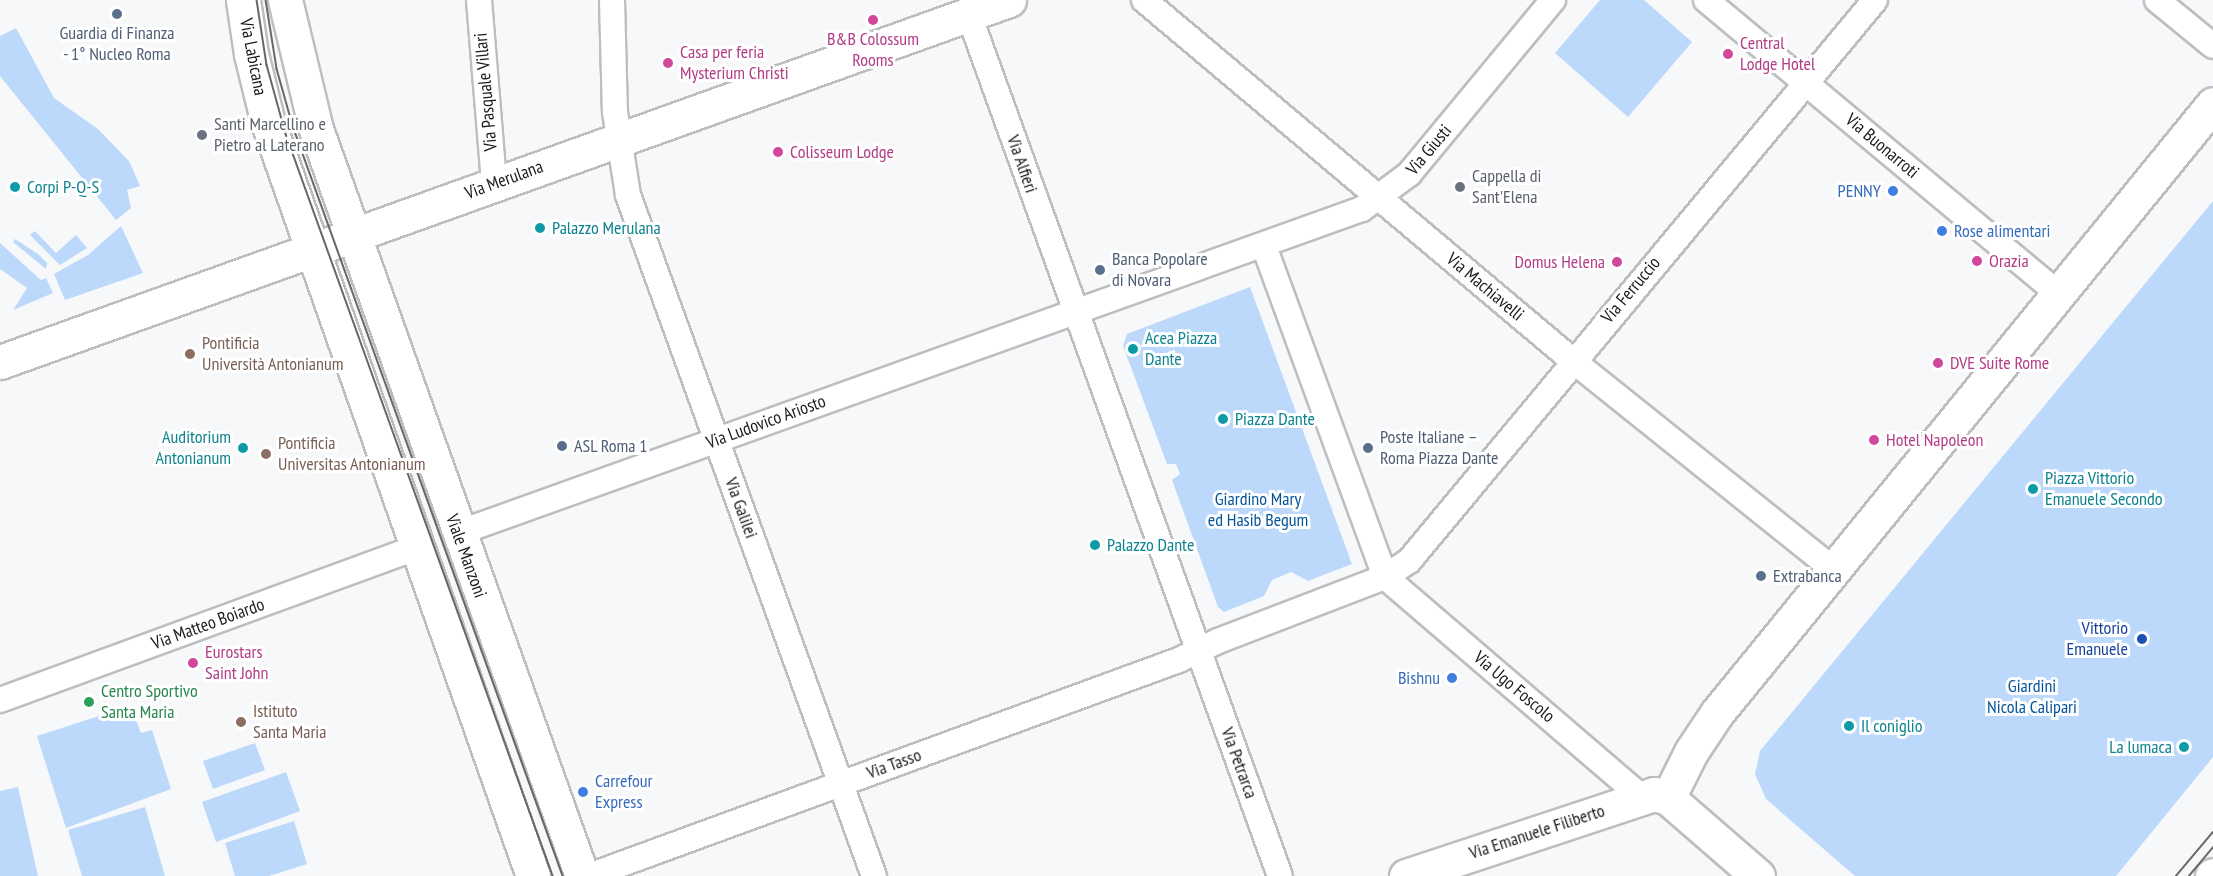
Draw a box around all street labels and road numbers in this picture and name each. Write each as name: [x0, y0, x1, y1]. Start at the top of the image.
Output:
street label: Via Labicana: [235, 17, 271, 97]
street label: Via Pasquale Villari: [470, 32, 502, 152]
street label: Via Buonarroti: [1841, 109, 1923, 183]
street label: Via Giusti: [1402, 121, 1456, 179]
street label: Via Alfieri: [1002, 132, 1042, 196]
street label: Via Merulana: [462, 156, 546, 204]
street label: Via Machiavelli: [1442, 248, 1528, 326]
street label: Via Ferruccio: [1597, 252, 1665, 328]
street label: Via Ludovico Ariosto: [703, 390, 829, 454]
street label: Via Galilei: [720, 475, 762, 541]
street label: Viale Manzoni: [441, 511, 491, 601]
street label: Via Matteo Boiardo: [149, 594, 267, 654]
street label: Via Ugo Foscolo: [1469, 647, 1559, 727]
street label: Via Petrarca: [1216, 725, 1262, 801]
street label: Via Tasso: [864, 744, 924, 784]
street label: Via Emanuele Filiberto: [1467, 800, 1607, 864]

